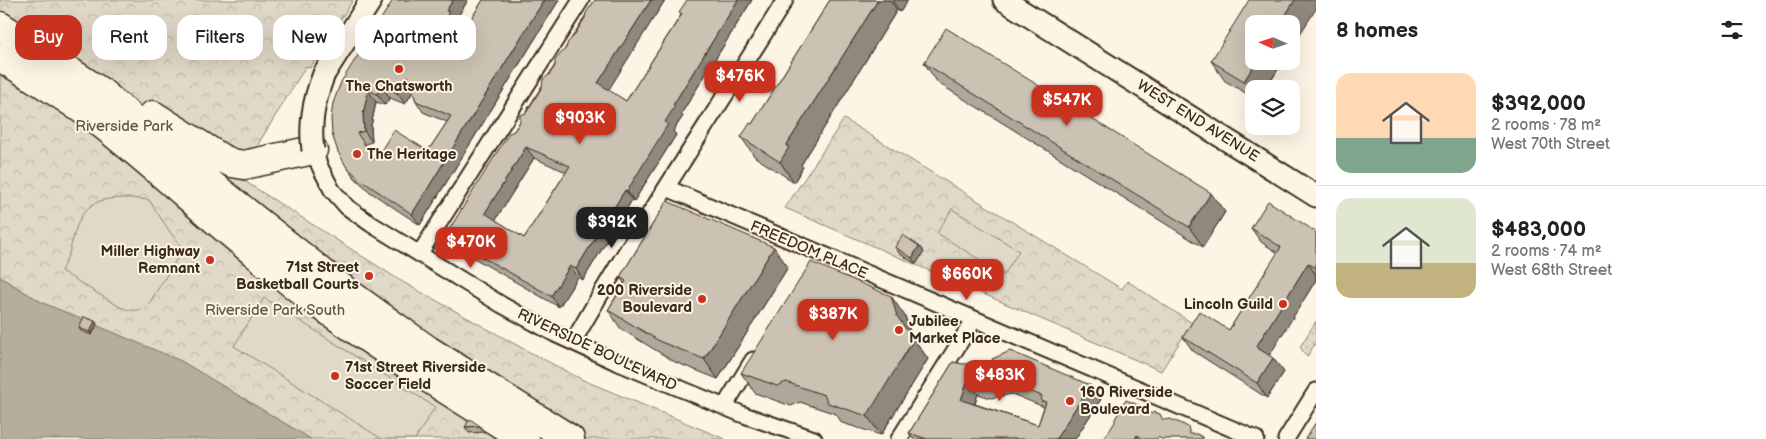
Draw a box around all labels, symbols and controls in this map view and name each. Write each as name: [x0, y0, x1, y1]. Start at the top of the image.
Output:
chip: Buy: [15, 15, 82, 60]
chip: Rent: [92, 15, 167, 60]
chip: Filters: [177, 15, 263, 60]
chip: New: [273, 15, 345, 60]
chip: Apartment: [355, 15, 476, 60]
north arrow: [1245, 15, 1300, 70]
map controls: [1245, 15, 1300, 135]
icon: filters: [1718, 16, 1746, 44]
text: 8 homes: [1336, 18, 1418, 43]
pin: $476K: [705, 61, 775, 103]
marker: The Chatsworth: [393, 63, 405, 75]
text: $476K: [715, 67, 765, 86]
street label: WEST END AVENUE: [1133, 76, 1263, 166]
place label: The Chatsworth: [346, 77, 452, 96]
button: layers: [1245, 80, 1300, 135]
pin: $547K: [1032, 84, 1102, 127]
text: $547K: [1043, 91, 1091, 110]
text: $392,000: [1491, 91, 1586, 116]
icon: home: [1376, 93, 1436, 153]
pin: $903K: [545, 102, 615, 145]
text: $903K: [555, 109, 605, 128]
text: 2 rooms · 78 m²: [1491, 116, 1601, 135]
park label: Riverside Park: [75, 117, 173, 136]
text: West 70th Street: [1491, 135, 1610, 154]
place label: The Heritage: [367, 145, 457, 164]
marker: The Heritage: [351, 148, 363, 160]
pin: $392K: [577, 206, 647, 249]
text: $392K: [587, 213, 637, 232]
street label: FREEDOM PLACE: [747, 217, 871, 283]
text: $483,000: [1491, 217, 1586, 242]
icon: home: [1376, 218, 1436, 278]
pin: $470K: [436, 226, 506, 269]
text: $470K: [446, 233, 496, 252]
place label: Miller Highway Remnant: [101, 242, 200, 278]
text: 2 rooms · 74 m²: [1491, 242, 1602, 261]
marker: Miller Highway Remnant: [204, 254, 216, 266]
place label: 71st Street Basketball Courts: [236, 258, 359, 294]
pin: $660K: [932, 258, 1002, 301]
text: West 68th Street: [1491, 261, 1612, 280]
text: $660K: [942, 265, 992, 284]
marker: 71st Street Basketball Courts: [363, 270, 375, 282]
place label: 200 Riverside Boulevard: [597, 281, 692, 317]
marker: 200 Riverside Boulevard: [696, 293, 708, 305]
place label: Lincoln Guild: [1184, 295, 1273, 314]
pin: $387K: [798, 298, 868, 341]
marker: Lincoln Guild: [1277, 298, 1289, 310]
park label: Riverside Park South: [205, 301, 345, 320]
street label: RIVERSIDE BOULEVARD: [514, 305, 680, 395]
text: $387K: [808, 305, 858, 324]
place label: Jubilee Market Place: [909, 312, 1001, 348]
marker: Jubilee Market Place: [893, 324, 905, 336]
place label: 71st Street Riverside Soccer Field: [345, 358, 486, 394]
pin: $483K: [965, 360, 1035, 402]
text: $483K: [975, 366, 1025, 385]
marker: 71st Street Riverside Soccer Field: [329, 370, 341, 382]
place label: 160 Riverside Boulevard: [1080, 383, 1173, 419]
marker: 160 Riverside Boulevard: [1064, 395, 1076, 407]

